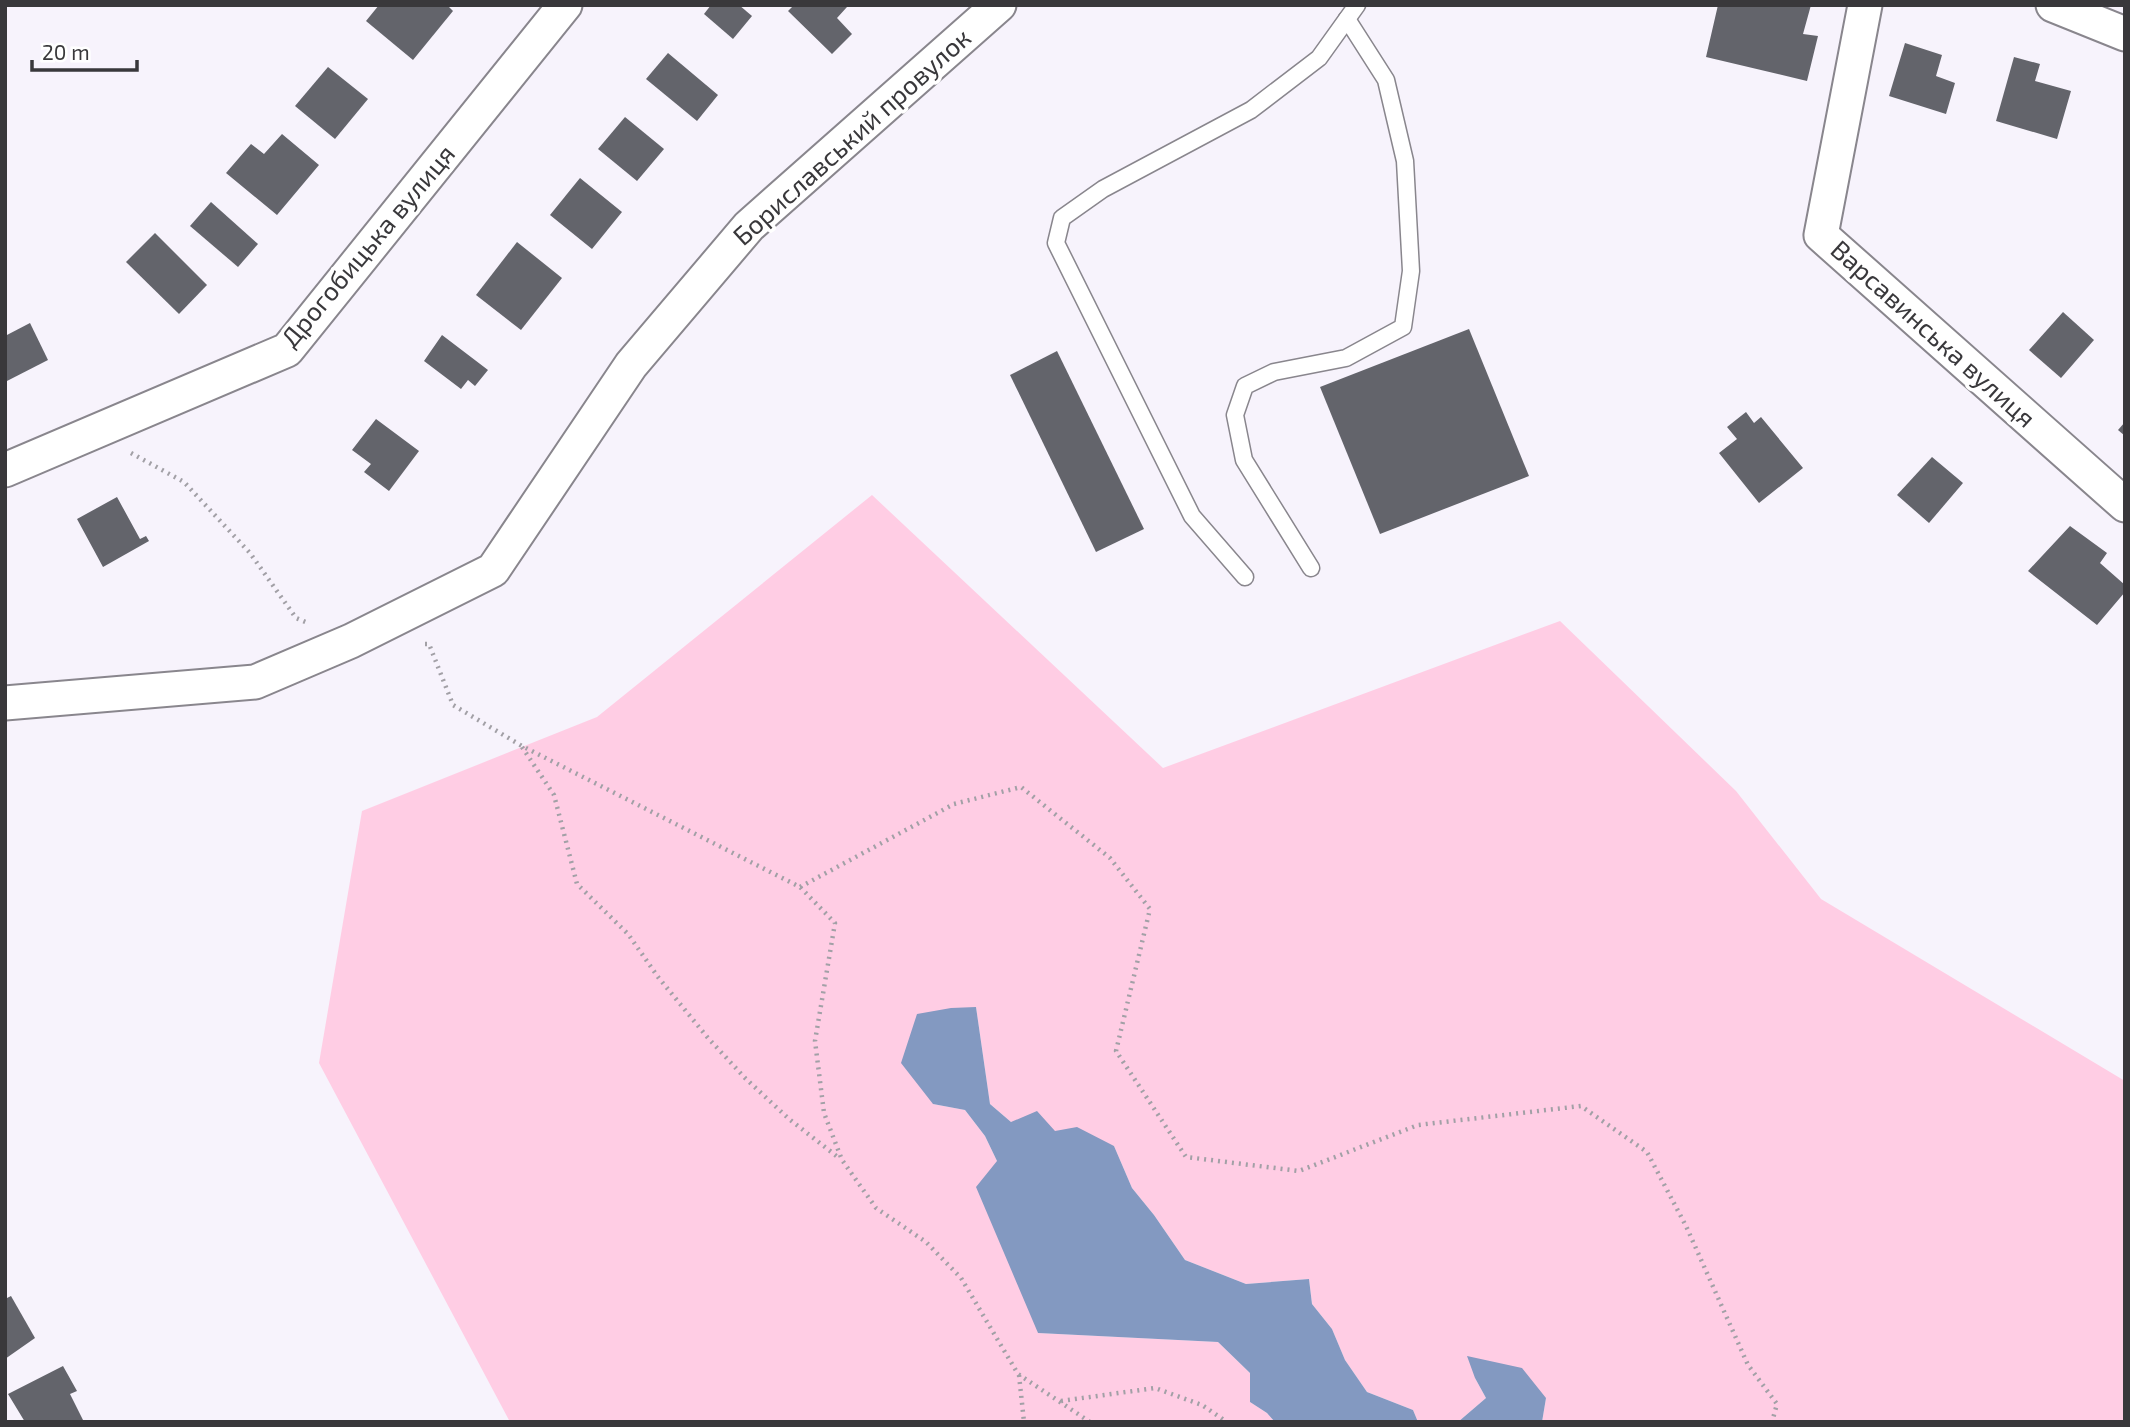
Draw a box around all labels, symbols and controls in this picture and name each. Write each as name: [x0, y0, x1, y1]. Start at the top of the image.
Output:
street label: Бориславський провулок: [726, 21, 977, 252]
scale bar: [32, 28, 136, 72]
text: 20 m: [42, 39, 90, 64]
street label: Дрогобицька вулиця: [273, 138, 461, 353]
street label: Варсавинська вулиця: [1825, 233, 2043, 434]

